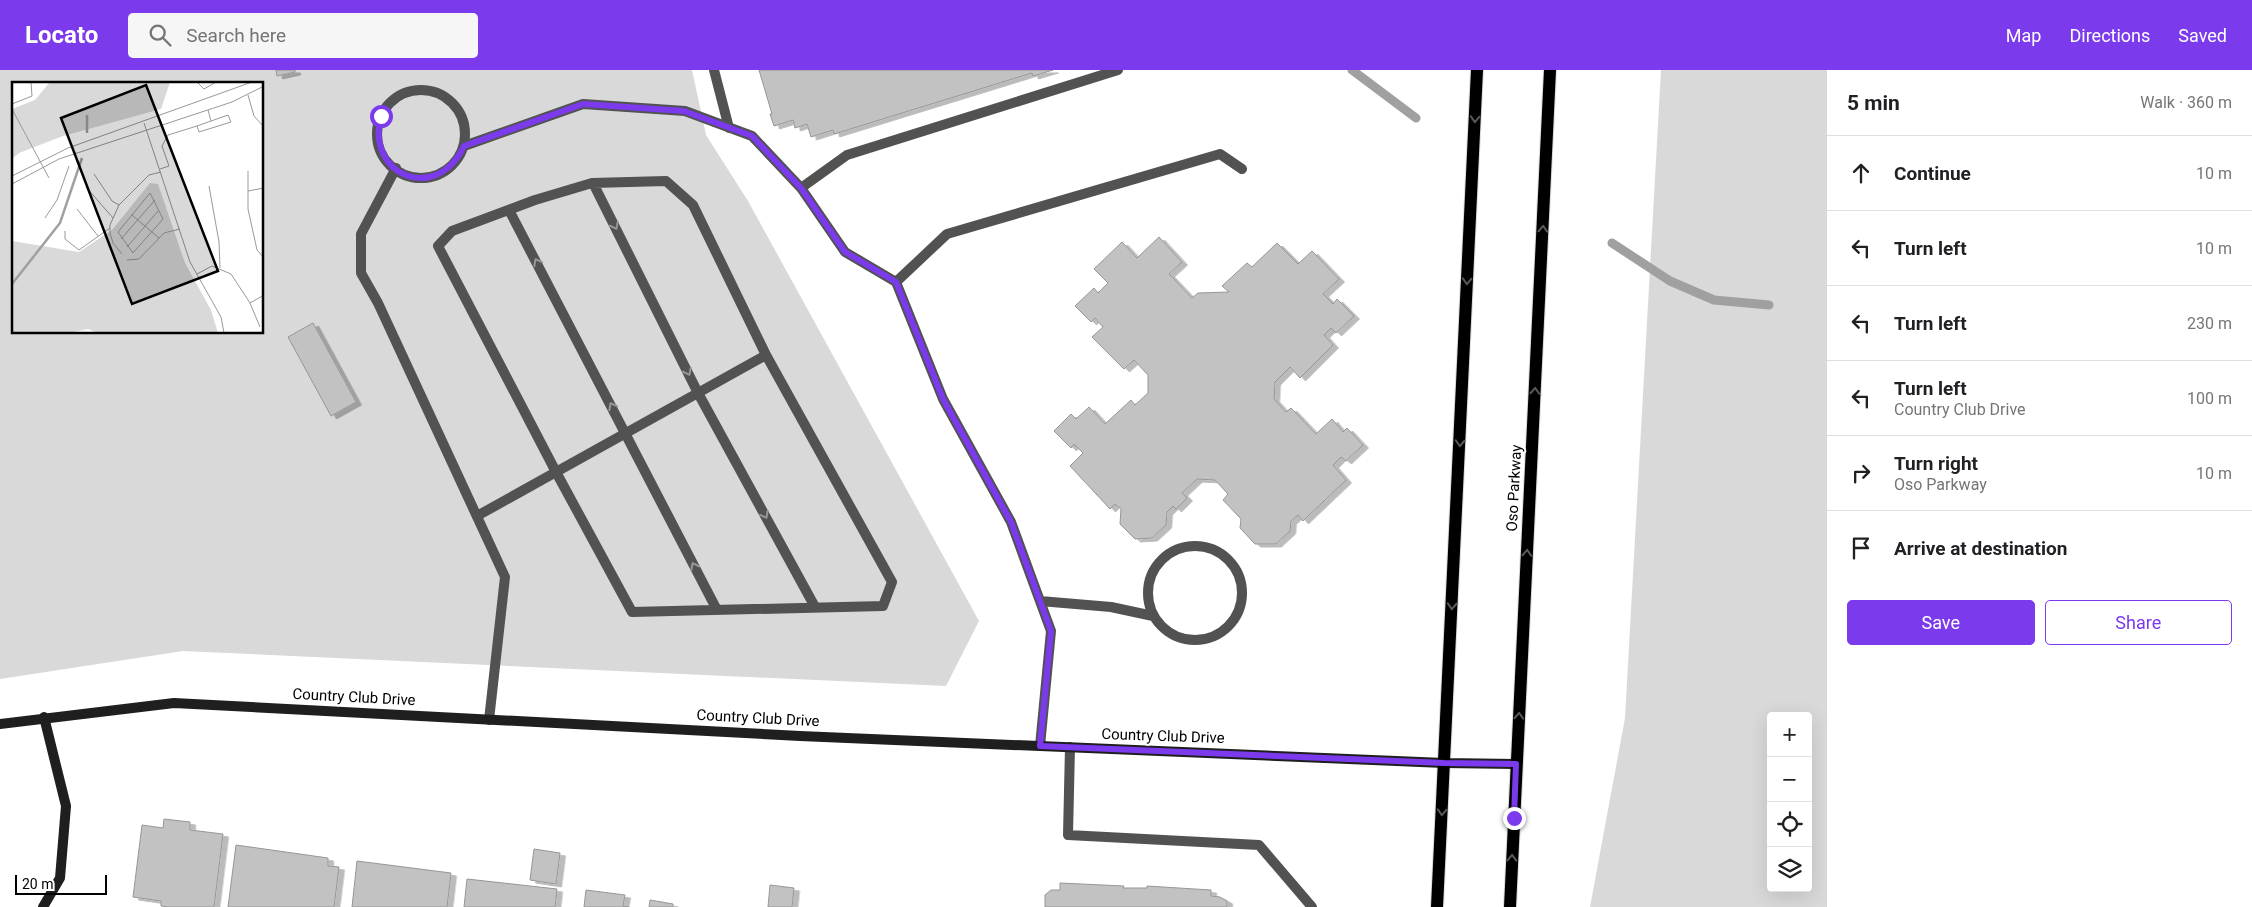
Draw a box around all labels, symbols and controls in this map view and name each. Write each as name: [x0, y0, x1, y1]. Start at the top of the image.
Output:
search box: [128, 13, 478, 58]
text: Locato: [25, 21, 98, 49]
icon: search: [146, 21, 174, 49]
text: Search here: [186, 24, 286, 47]
text: Map: [2006, 25, 2041, 46]
text: Directions: [2069, 25, 2150, 46]
text: Saved: [2178, 25, 2227, 46]
inset map: [12, 82, 264, 334]
text: 5 min: [1847, 91, 1900, 115]
text: Walk · 360 m: [2140, 93, 2232, 112]
route start: [370, 105, 393, 128]
one-way arrow: [1469, 115, 1480, 123]
icon: ahead: [1847, 159, 1875, 187]
text: Continue: [1894, 162, 1971, 185]
text: 10 m: [2196, 164, 2232, 183]
one-way arrow: [609, 221, 619, 230]
one-way arrow: [1537, 224, 1548, 232]
icon: left: [1847, 234, 1875, 262]
text: Turn left: [1894, 237, 1967, 260]
text: 10 m: [2196, 239, 2232, 258]
one-way arrow: [533, 259, 543, 268]
one-way arrow: [1462, 277, 1473, 285]
icon: left: [1847, 309, 1875, 337]
text: Turn left: [1894, 312, 1967, 335]
text: 230 m: [2187, 314, 2232, 333]
one-way arrow: [682, 366, 692, 375]
text: Turn left: [1894, 377, 1967, 400]
icon: left: [1847, 384, 1875, 412]
one-way arrow: [1529, 387, 1540, 395]
text: 100 m: [2187, 389, 2232, 408]
text: Country Club Drive: [1894, 400, 2026, 419]
one-way arrow: [608, 403, 618, 412]
one-way arrow: [1454, 440, 1465, 448]
street label: Oso Parkway: [1503, 444, 1525, 532]
text: Turn right: [1894, 452, 1978, 475]
icon: right: [1847, 459, 1875, 487]
text: 10 m: [2196, 464, 2232, 483]
text: Oso Parkway: [1894, 475, 1987, 494]
one-way arrow: [758, 509, 768, 518]
icon: arrive: [1847, 534, 1875, 562]
text: Arrive at destination: [1894, 537, 2067, 560]
one-way arrow: [1521, 549, 1532, 557]
one-way arrow: [690, 563, 700, 572]
button: Save: [1847, 600, 2035, 645]
button: Share: [2045, 600, 2232, 645]
one-way arrow: [1446, 602, 1457, 610]
street label: Country Club Drive: [292, 685, 416, 709]
street label: Country Club Drive: [696, 706, 820, 730]
one-way arrow: [1513, 711, 1524, 719]
map controls: [1767, 712, 1812, 892]
button: +: [1767, 712, 1812, 757]
street label: Country Club Drive: [1101, 725, 1225, 747]
button: −: [1767, 757, 1812, 802]
button: locate: [1767, 802, 1812, 847]
route end: [1503, 807, 1526, 830]
one-way arrow: [1436, 808, 1447, 816]
button: layers: [1767, 847, 1812, 892]
one-way arrow: [1507, 854, 1517, 862]
scale bar: [15, 872, 108, 895]
text: 20 m: [22, 876, 54, 892]

